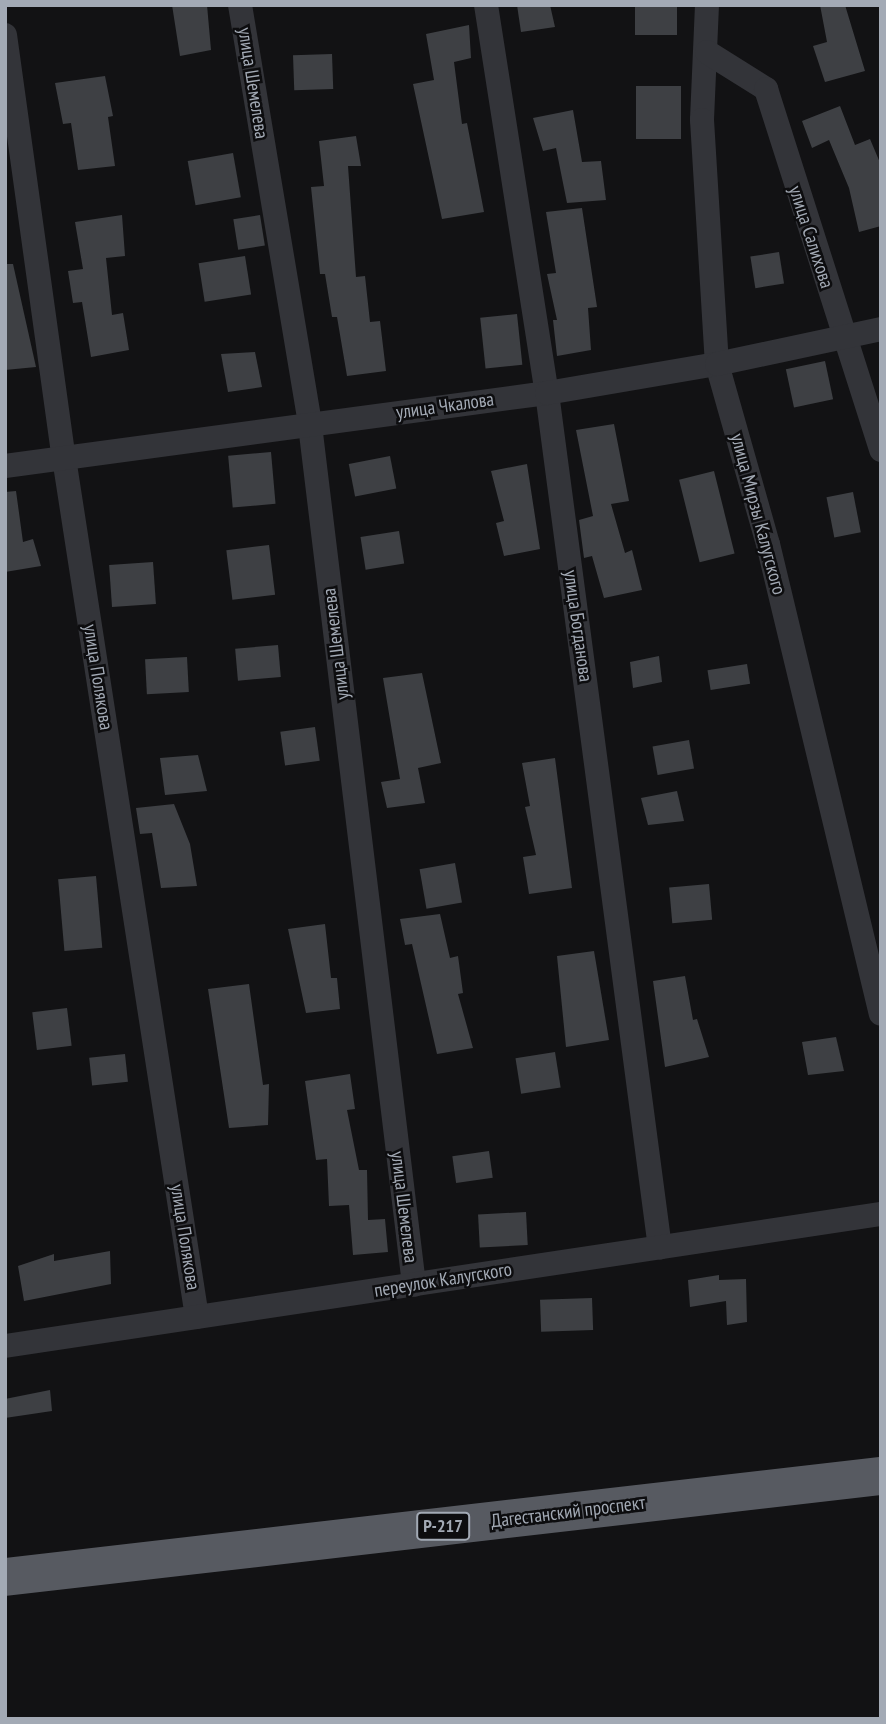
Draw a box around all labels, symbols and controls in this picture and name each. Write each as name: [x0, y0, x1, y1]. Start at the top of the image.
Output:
street label: улица Шемелева: [233, 26, 273, 140]
street label: улица Салихова: [784, 183, 838, 291]
street label: улица Чкалова: [395, 388, 495, 424]
street label: улица Мирзы Калугского: [726, 431, 790, 597]
street label: улица Богданова: [559, 569, 597, 683]
street label: улица Шемелева: [318, 587, 354, 701]
street label: улица Полякова: [78, 622, 118, 732]
street label: улица Шемелева: [386, 1150, 422, 1264]
street label: улица Полякова: [165, 1182, 205, 1292]
street label: переулок Калугского: [373, 1258, 513, 1302]
street label: Дагестанский проспект: [490, 1491, 646, 1533]
road number: Р-217: [415, 1512, 471, 1540]

